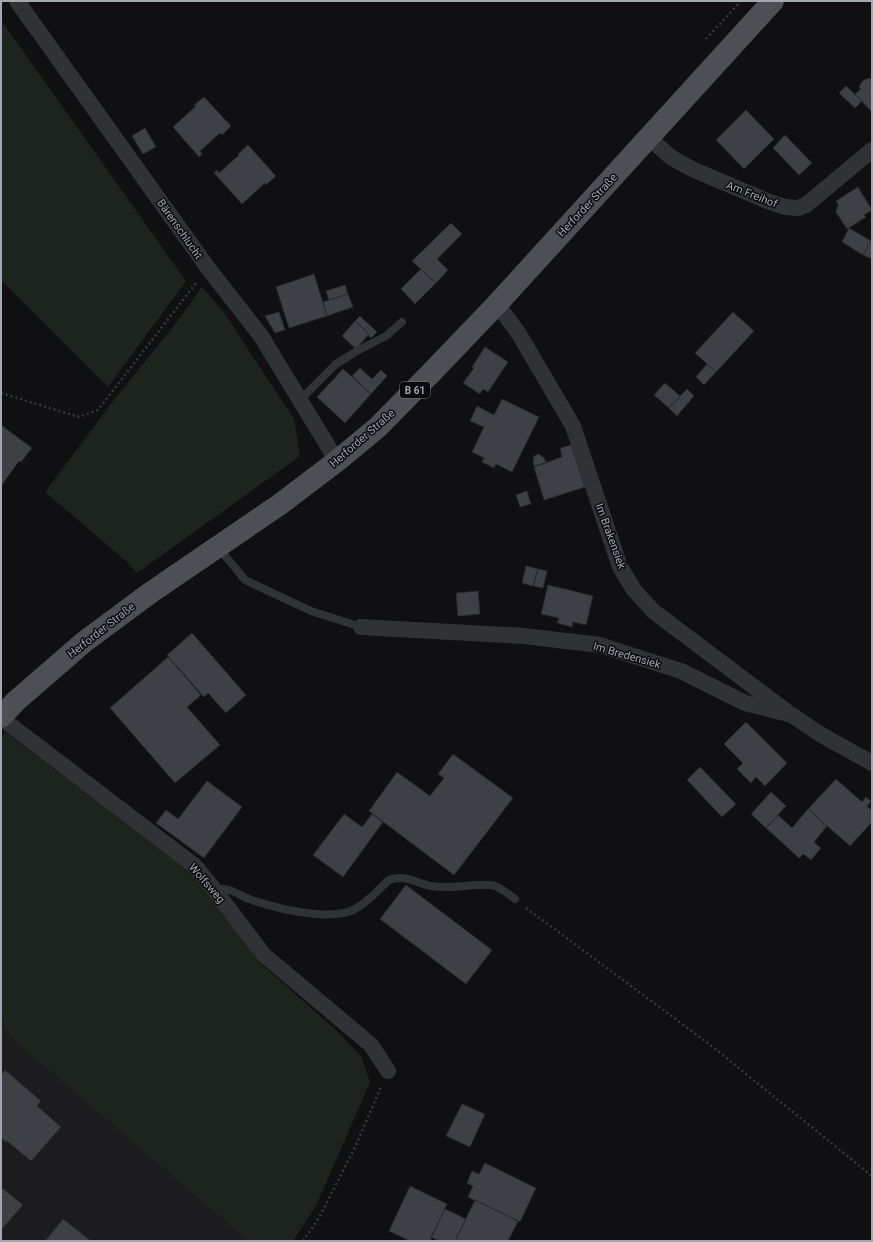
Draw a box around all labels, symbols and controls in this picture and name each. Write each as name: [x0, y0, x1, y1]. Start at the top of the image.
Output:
street label: Herforder Straße: [555, 171, 620, 240]
street label: Am Freihof: [724, 178, 779, 211]
street label: Bärenschlucht: [154, 197, 205, 262]
road number: B 61: [400, 382, 430, 398]
street label: Herforder Straße: [327, 407, 398, 470]
street label: Im Brakensiek: [593, 502, 629, 571]
street label: Herforder Straße: [65, 600, 138, 661]
street label: Im Bredensiek: [592, 640, 662, 671]
street label: Wolfsweg: [186, 861, 227, 906]

